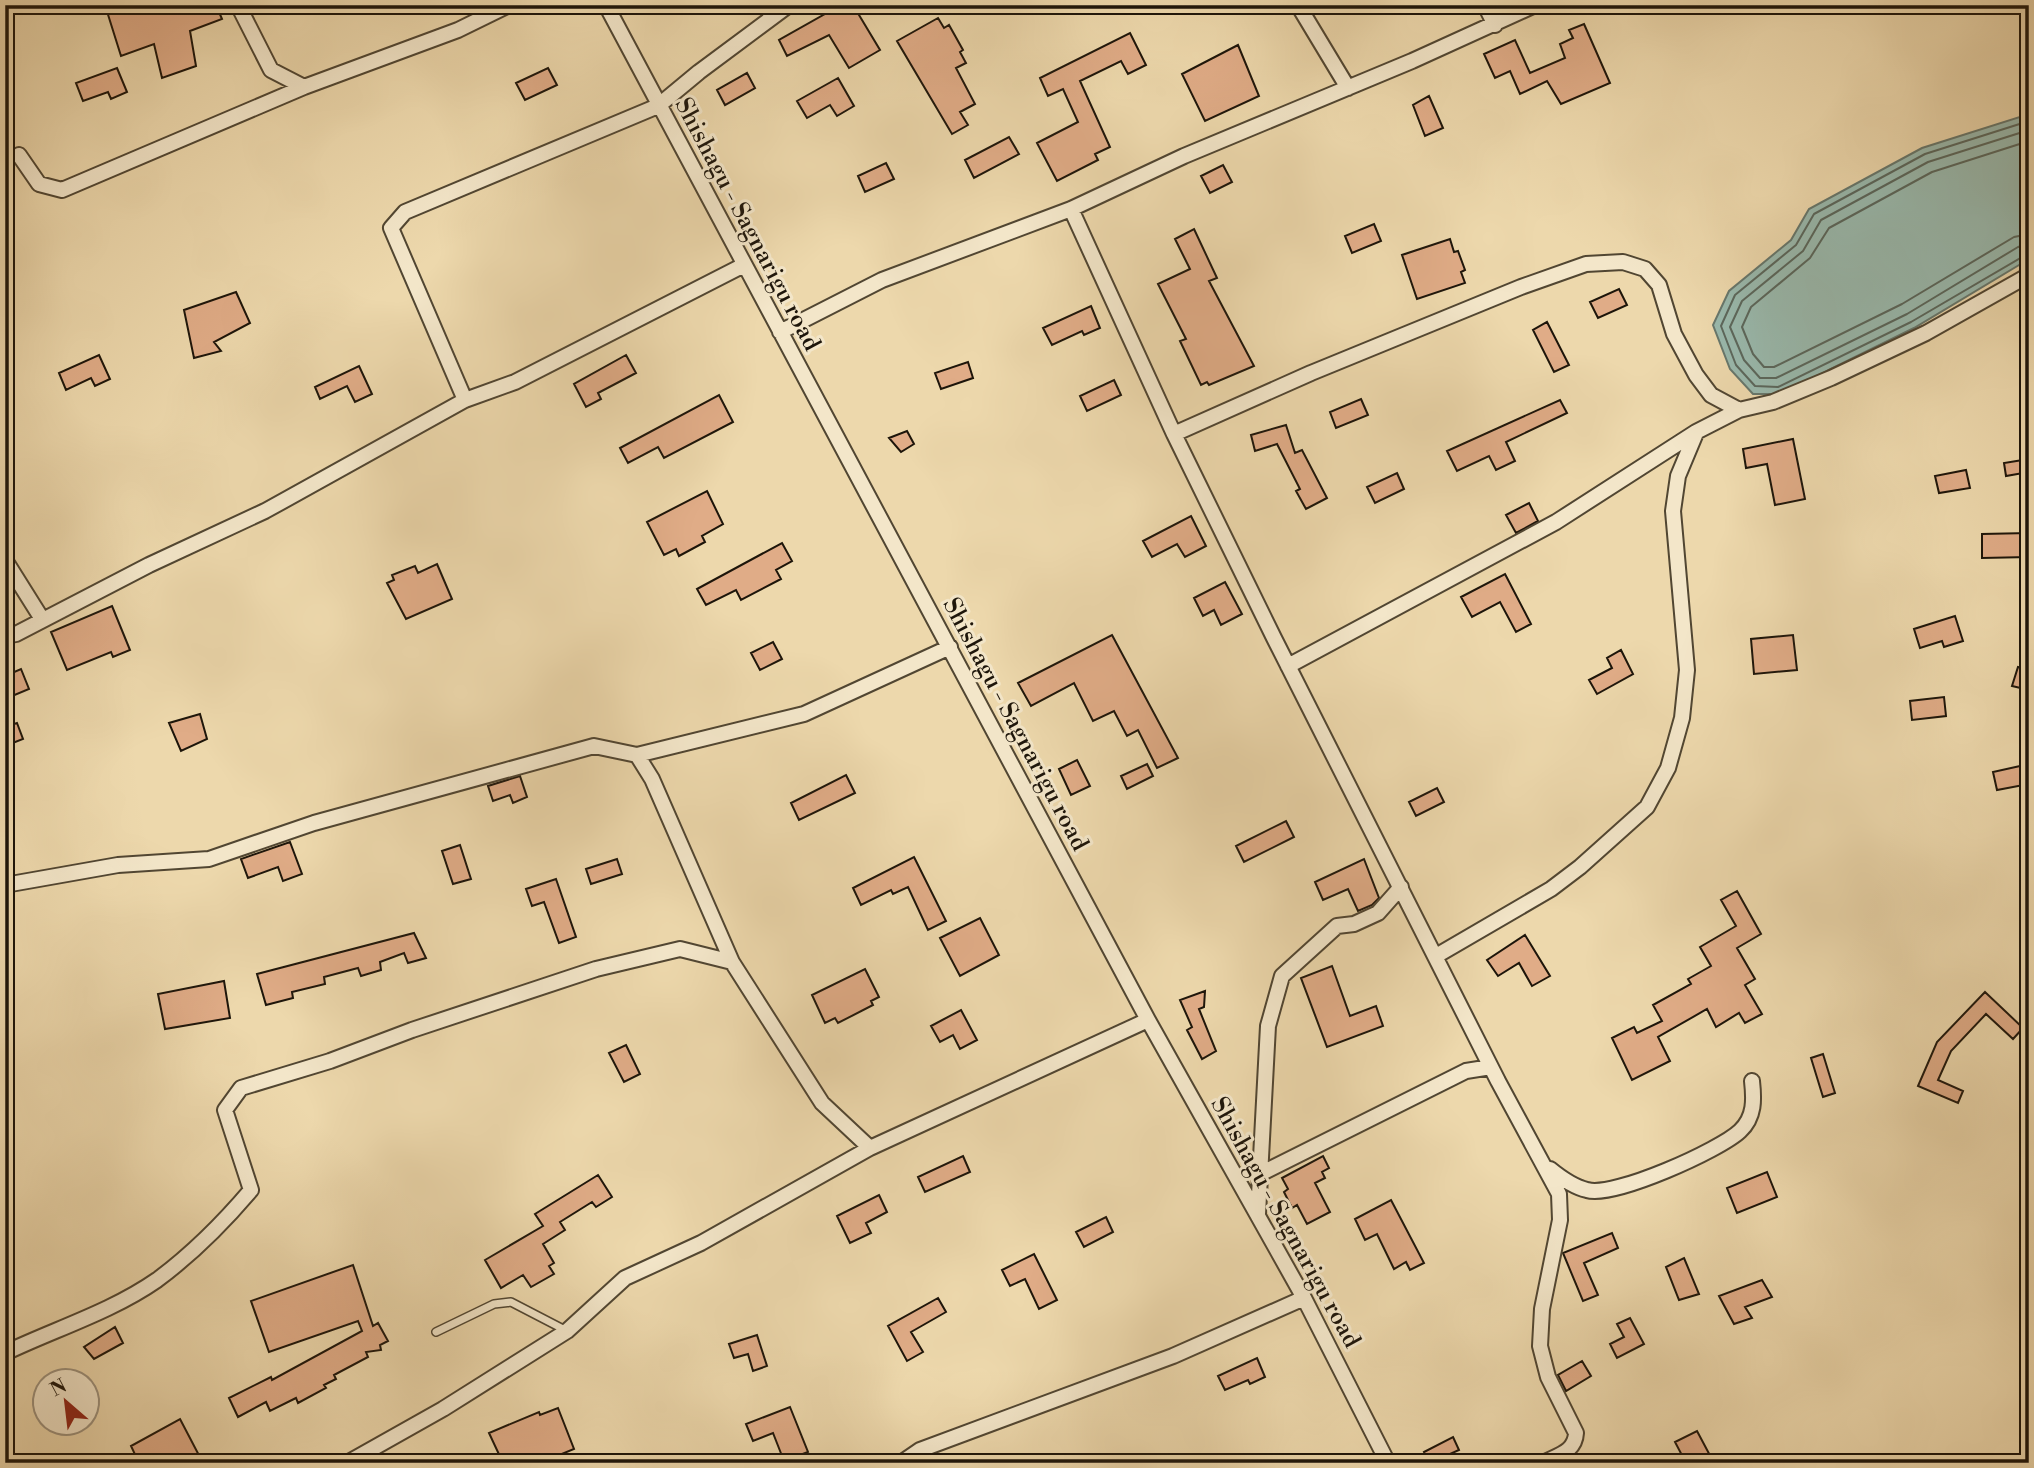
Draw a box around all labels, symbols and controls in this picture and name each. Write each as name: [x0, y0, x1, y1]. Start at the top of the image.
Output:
street label: Shishagu - Sagnarigu road: [668, 93, 827, 357]
street label: Shishagu - Sagnarigu road: [936, 593, 1095, 857]
street label: Shishagu - Sagnarigu road: [1204, 1092, 1367, 1354]
north arrow: [32, 1366, 102, 1436]
text: N: [46, 1374, 71, 1402]

